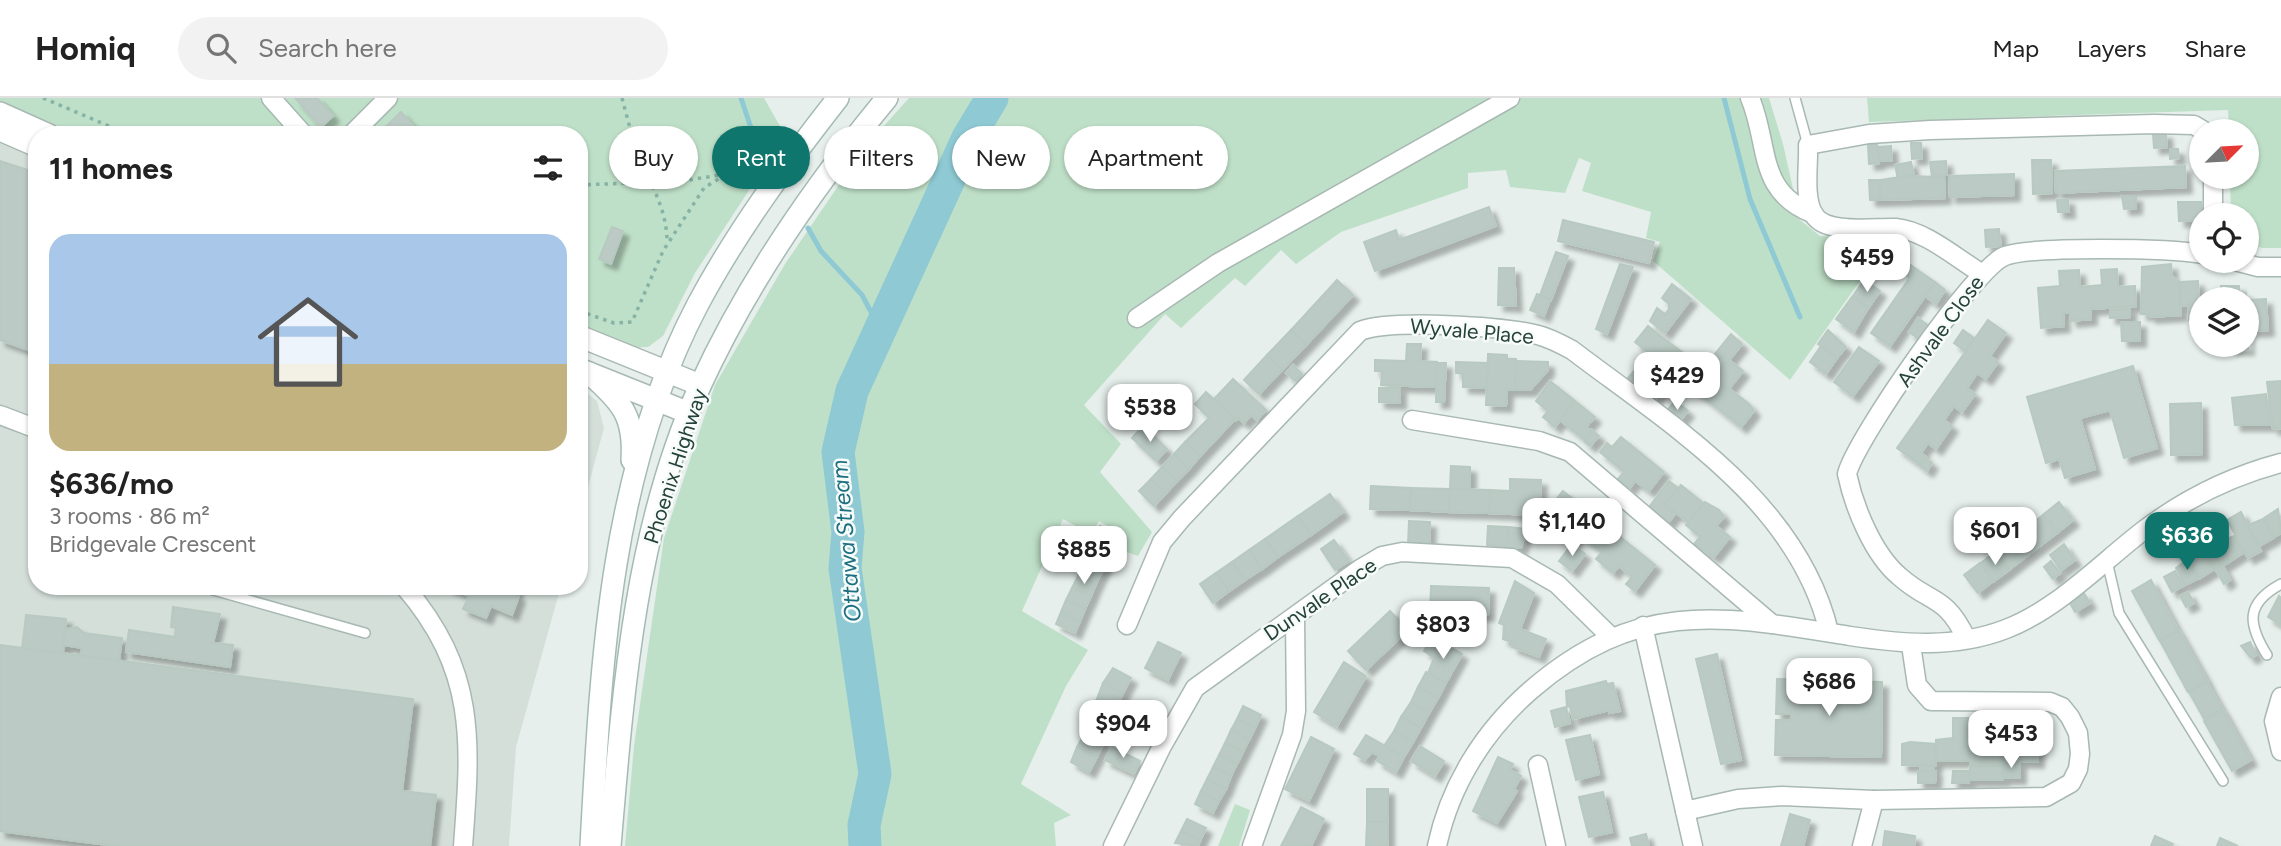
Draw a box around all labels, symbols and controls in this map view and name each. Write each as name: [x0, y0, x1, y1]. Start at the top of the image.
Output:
search box: [178, 17, 668, 80]
text: Homiq: [35, 29, 136, 68]
icon: search: [202, 29, 240, 67]
text: Search here: [258, 32, 397, 64]
text: Map: [1992, 34, 2039, 63]
text: Layers: [2077, 34, 2146, 63]
text: Share: [2184, 34, 2246, 63]
north arrow: [2189, 119, 2259, 189]
map controls: [2189, 119, 2259, 357]
chip: Buy: [609, 126, 698, 189]
chip: Rent: [712, 126, 810, 189]
chip: Filters: [824, 126, 938, 189]
chip: New: [952, 126, 1050, 189]
chip: Apartment: [1064, 126, 1228, 189]
icon: filters: [529, 149, 567, 187]
text: 11 homes: [49, 150, 173, 187]
button: locate: [2189, 203, 2259, 273]
pin: $459: [1826, 234, 1908, 294]
text: $459: [1840, 243, 1894, 271]
street label: Ashvale Close: [1891, 270, 1989, 392]
icon: home: [245, 279, 371, 405]
button: layers: [2189, 287, 2259, 357]
street label: Wyvale Place: [1409, 313, 1535, 349]
pin: $429: [1636, 352, 1718, 412]
text: $429: [1650, 361, 1704, 389]
pin: $538: [1109, 384, 1191, 444]
street label: Phoenix Highway: [638, 385, 712, 547]
text: $538: [1124, 393, 1176, 421]
water label: Ottawa Stream: [825, 459, 867, 623]
text: $636/mo: [49, 465, 174, 502]
pin: $1,140: [1515, 498, 1629, 558]
text: 3 rooms · 86 m²: [49, 502, 210, 530]
text: $1,140: [1538, 507, 1606, 535]
pin: $601: [1954, 508, 2036, 567]
pin: $636: [2146, 512, 2228, 572]
text: $601: [1970, 516, 2020, 544]
text: $636: [2161, 521, 2213, 549]
pin: $885: [1043, 526, 1125, 586]
text: Bridgevale Crescent: [49, 530, 256, 558]
text: $885: [1057, 535, 1111, 563]
street label: Dunvale Place: [1259, 552, 1381, 646]
pin: $803: [1402, 602, 1484, 661]
text: $803: [1416, 610, 1470, 638]
pin: $686: [1788, 658, 1870, 718]
text: $686: [1802, 667, 1856, 695]
pin: $904: [1082, 700, 1164, 760]
text: $904: [1095, 709, 1151, 737]
pin: $453: [1970, 710, 2052, 770]
text: $453: [1984, 719, 2038, 747]

